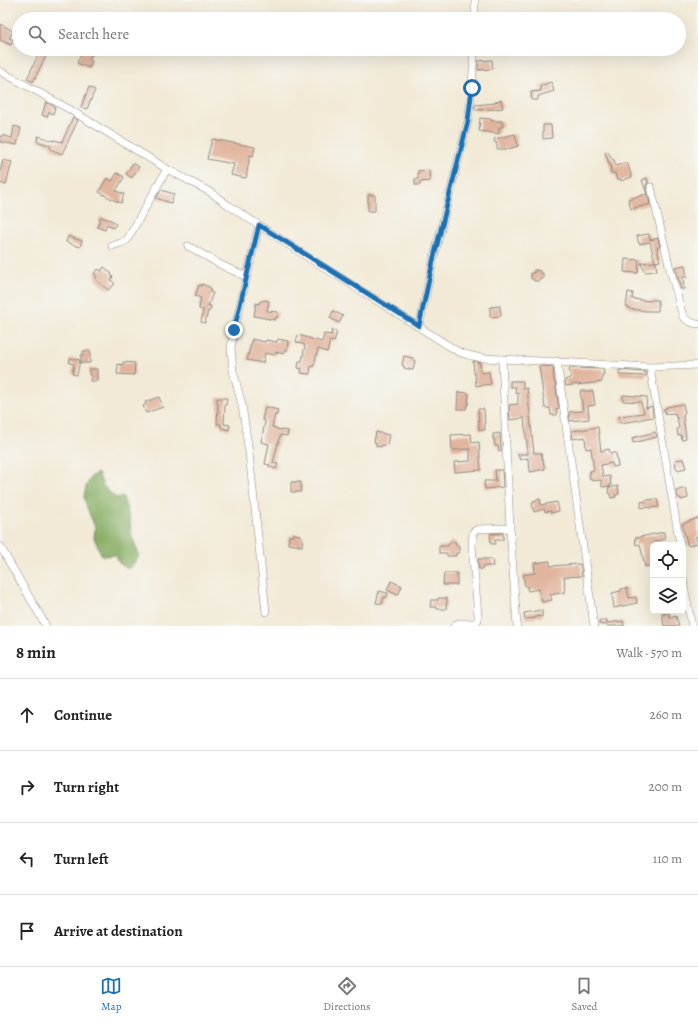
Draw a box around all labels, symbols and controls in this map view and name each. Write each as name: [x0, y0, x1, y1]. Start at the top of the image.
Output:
search box: [12, 12, 686, 56]
icon: search: [26, 23, 48, 45]
text: Search here: [58, 24, 129, 44]
route start: [463, 79, 481, 97]
route end: [225, 321, 243, 339]
map controls: [650, 542, 686, 614]
button: locate: [650, 542, 686, 578]
button: layers: [650, 578, 686, 614]
text: 8 min: [16, 641, 56, 664]
text: Walk · 570 m: [616, 644, 682, 661]
icon: ahead: [16, 704, 38, 726]
text: Continue: [54, 705, 112, 725]
text: 260 m: [649, 706, 682, 723]
icon: right: [16, 776, 38, 798]
text: Turn right: [54, 777, 119, 797]
text: 200 m: [649, 778, 682, 795]
icon: left: [16, 848, 38, 870]
text: Turn left: [54, 849, 109, 869]
text: 110 m: [653, 850, 682, 867]
icon: arrive: [16, 920, 38, 942]
text: Arrive at destination: [54, 921, 183, 941]
tab: Map: [100, 975, 122, 1014]
tab: Directions: [323, 975, 371, 1014]
tab: Saved: [571, 975, 598, 1014]

